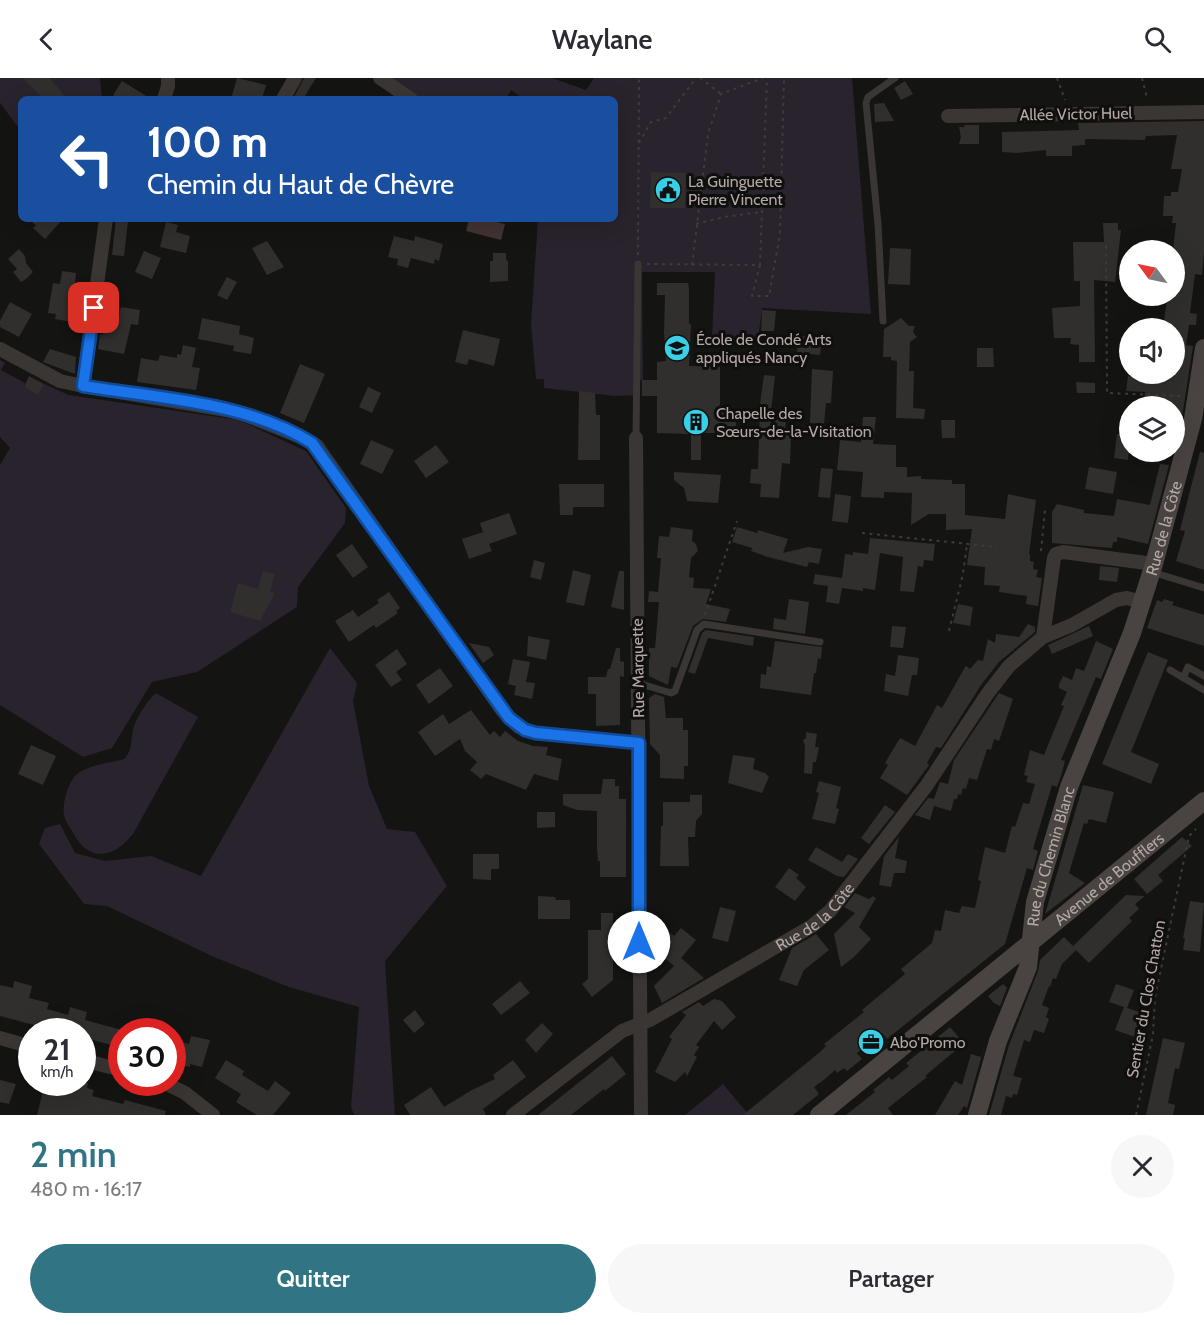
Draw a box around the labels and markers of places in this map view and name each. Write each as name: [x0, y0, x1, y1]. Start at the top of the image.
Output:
place label: La Guinguette Pierre Vincent: [688, 172, 783, 209]
public building icon: La Guinguette Pierre Vincent: [653, 175, 683, 205]
pin: [68, 282, 119, 333]
place label: École de Condé Arts appliqués Nancy: [696, 330, 832, 367]
school or university icon: École de Condé Arts appliqués Nancy: [662, 333, 692, 363]
place label: Chapelle des Sœurs-de-la-Visitation: [716, 404, 872, 441]
building icon: Chapelle des Sœurs-de-la-Visitation: [681, 407, 711, 437]
office icon: Abo'Promo: [856, 1027, 886, 1057]
place label: Abo'Promo: [890, 1033, 966, 1052]

